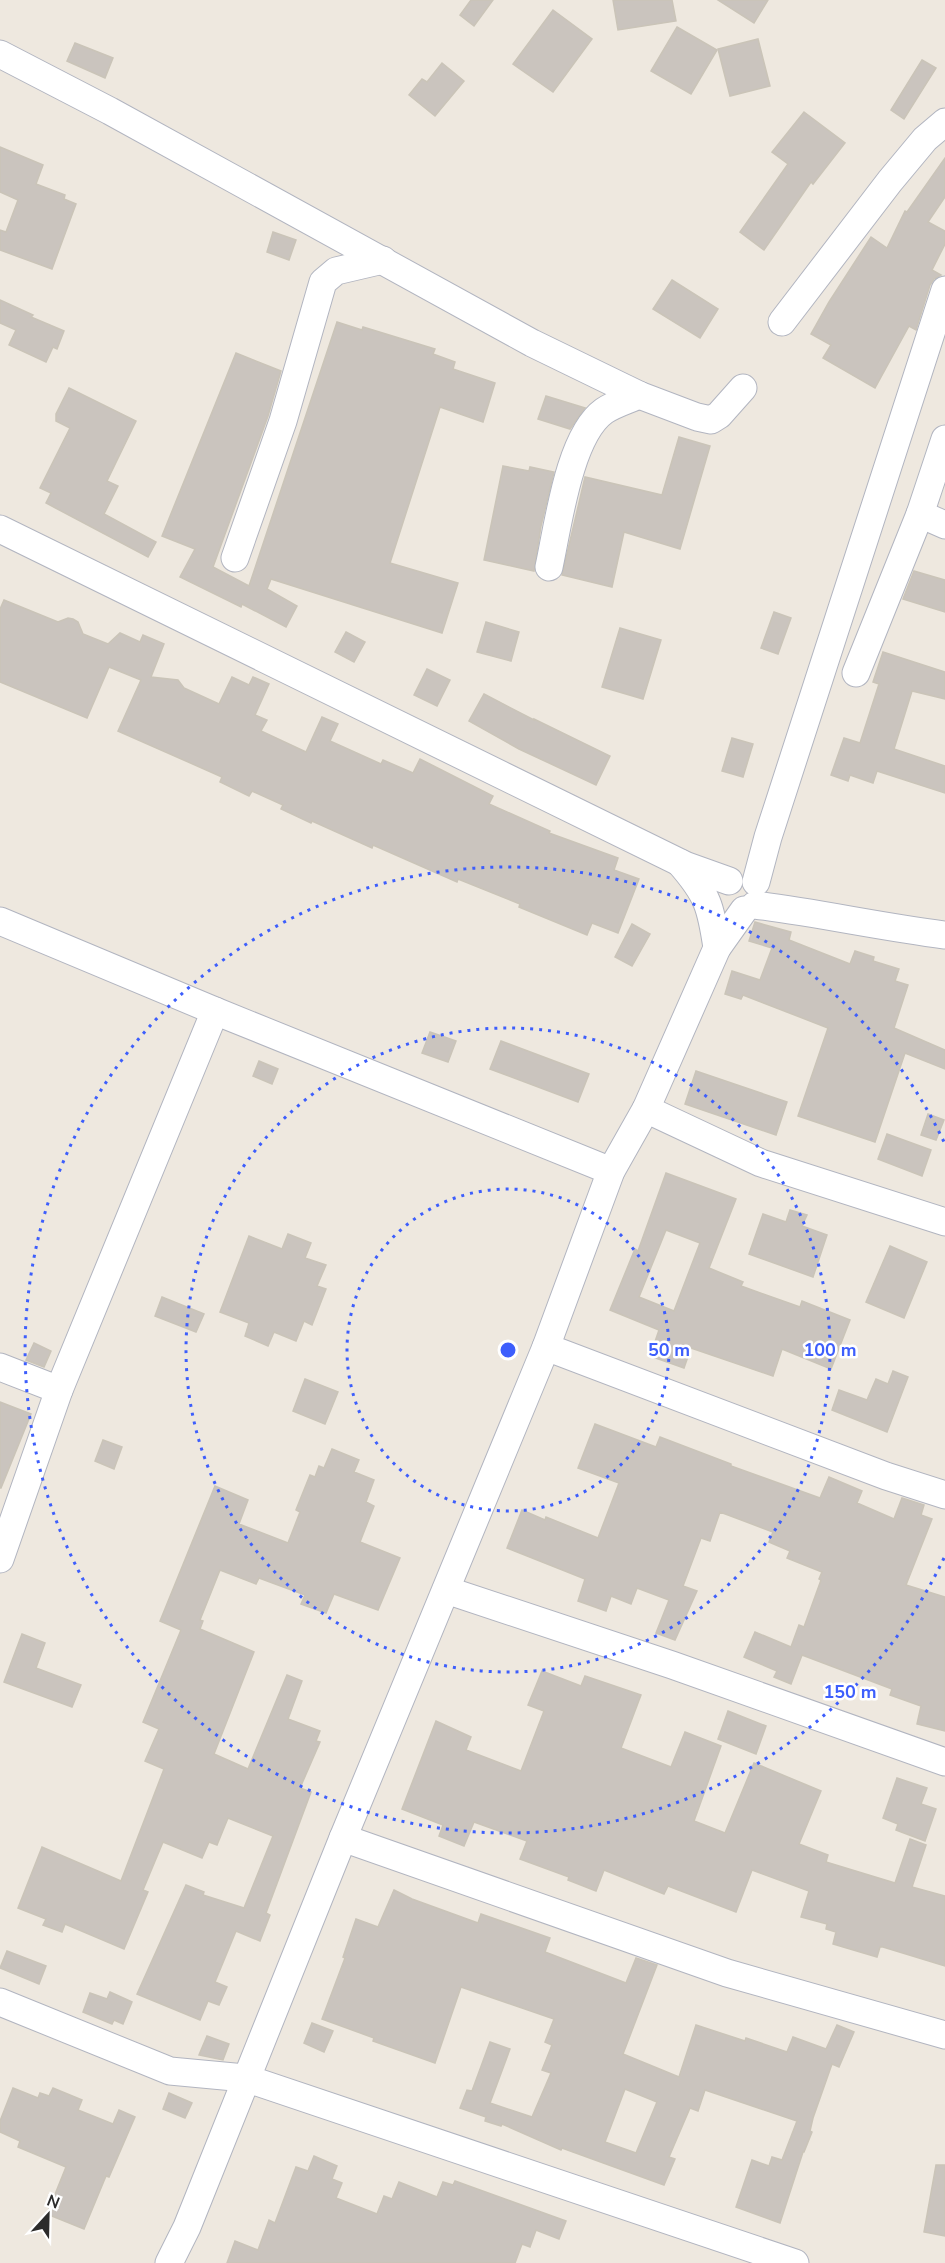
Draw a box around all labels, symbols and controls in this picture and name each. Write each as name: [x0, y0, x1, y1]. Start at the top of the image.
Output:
text: 50 m: [648, 1338, 690, 1362]
text: 100 m: [803, 1338, 857, 1362]
centre of rings: [498, 1340, 518, 1360]
text: 150 m: [823, 1680, 877, 1704]
north arrow: [18, 2185, 78, 2245]
text: N: [44, 2190, 63, 2214]

